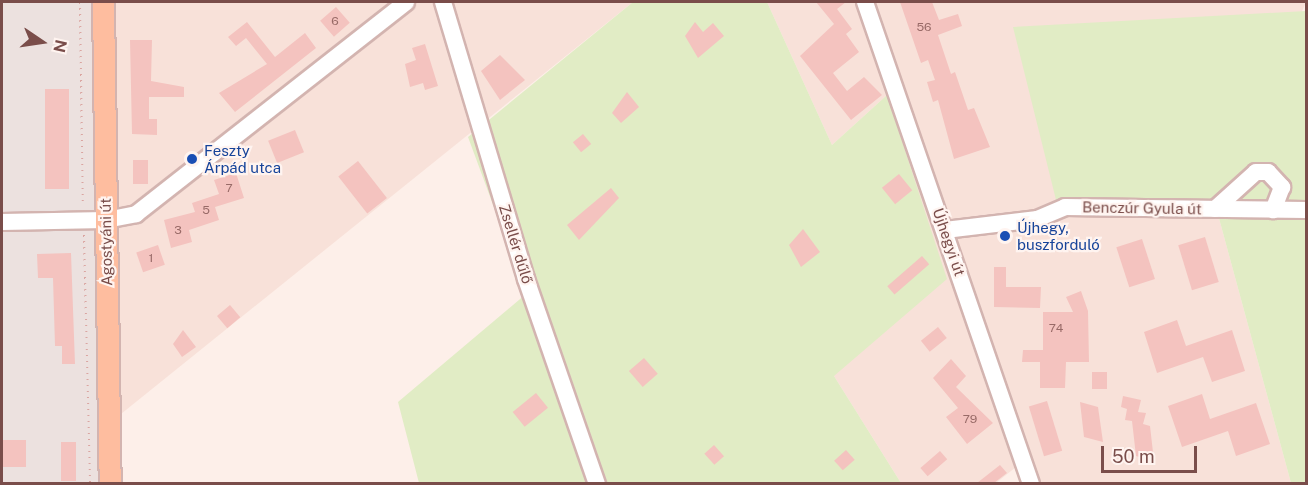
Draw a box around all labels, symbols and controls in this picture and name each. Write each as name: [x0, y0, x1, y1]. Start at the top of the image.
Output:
north arrow: [12, 12, 72, 72]
house number: 6: [331, 15, 339, 29]
house number: 56: [916, 21, 932, 35]
text: N: [49, 38, 71, 54]
place label: Feszty Árpád utca: [204, 141, 281, 176]
marker: Feszty Árpád utca: [185, 152, 199, 166]
house number: 7: [225, 182, 233, 196]
street label: Agostyáni út: [96, 198, 116, 286]
street label: Benczúr Gyula út: [1082, 198, 1202, 218]
street label: Zsellér dűlő: [495, 202, 537, 286]
house number: 5: [202, 204, 210, 218]
street label: Újhegyi út: [929, 206, 969, 278]
place label: Újhegy, buszforduló: [1017, 218, 1100, 253]
house number: 3: [174, 224, 182, 238]
marker: Újhegy, buszforduló: [998, 229, 1012, 243]
house number: 1: [149, 252, 153, 266]
house number: 74: [1049, 322, 1063, 336]
house number: 79: [963, 413, 977, 427]
scale bar: [1104, 434, 1200, 472]
text: 50 m: [1112, 446, 1155, 467]

